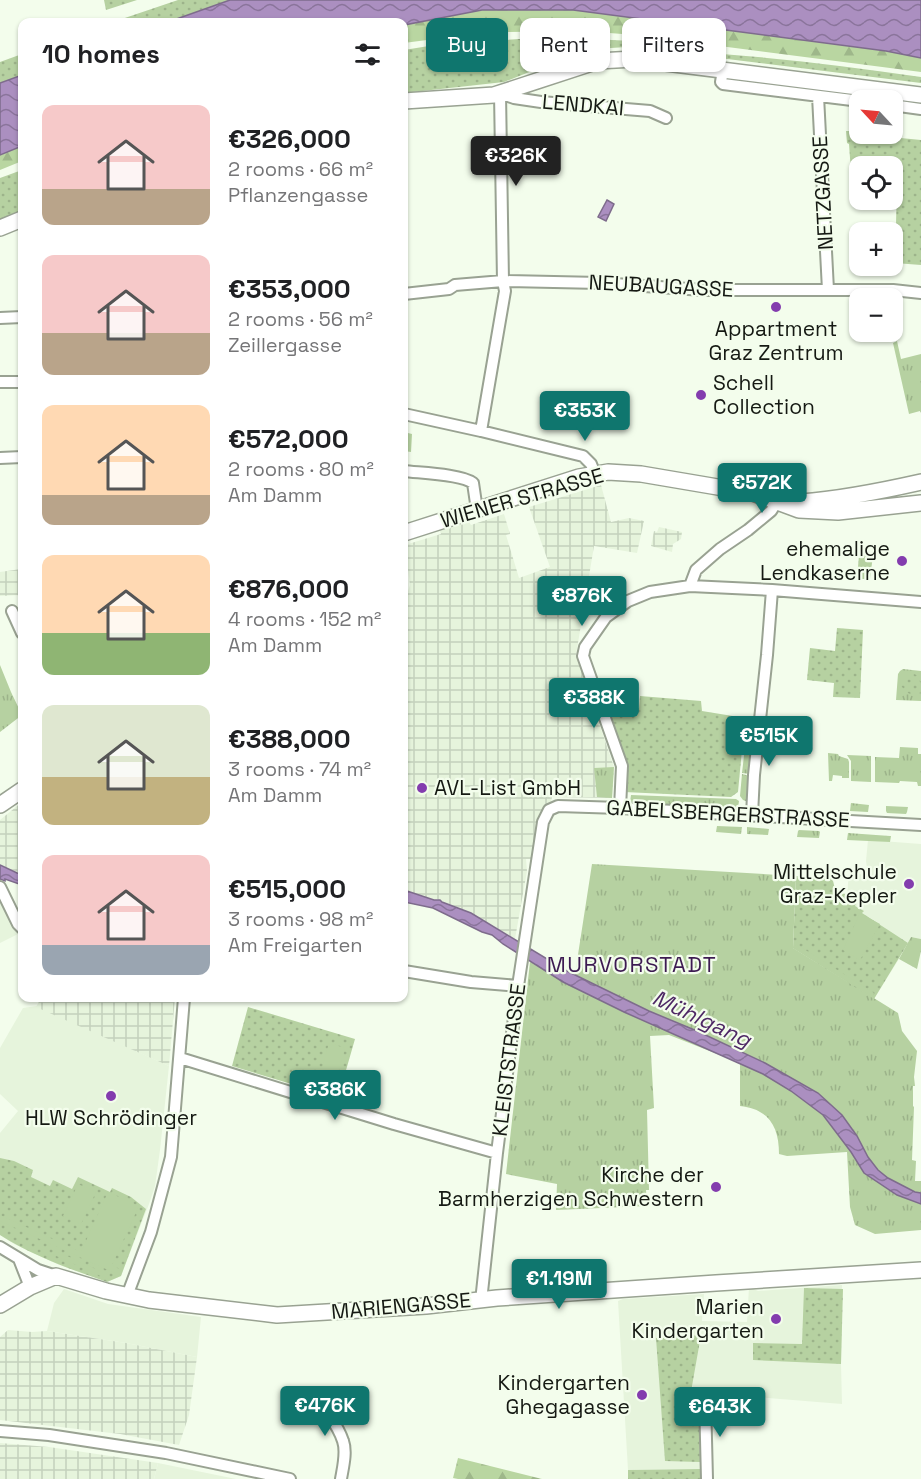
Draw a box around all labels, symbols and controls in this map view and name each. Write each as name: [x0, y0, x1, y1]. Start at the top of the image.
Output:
chip: Buy: [426, 18, 508, 72]
chip: Rent: [520, 18, 610, 72]
chip: Filters: [622, 18, 726, 72]
text: 10 homes: [42, 37, 160, 71]
icon: filters: [351, 38, 384, 71]
street label: LENDKAI: [541, 87, 625, 122]
north arrow: [849, 90, 903, 144]
map controls: [849, 90, 903, 342]
text: €326,000: [228, 122, 351, 156]
icon: home: [90, 129, 162, 201]
street label: NETZGASSE: [806, 135, 839, 251]
pin: €326K: [474, 136, 558, 187]
text: €326K: [485, 142, 547, 168]
text: 2 rooms · 66 m²: [228, 156, 373, 182]
button: locate: [849, 156, 903, 210]
text: Pflanzengasse: [228, 182, 368, 208]
button: +: [849, 222, 903, 276]
street label: NEUBAUGASSE: [588, 268, 734, 303]
text: €353,000: [228, 272, 351, 306]
icon: home: [90, 279, 162, 351]
button: −: [849, 288, 903, 342]
marker: Appartment Graz Zentrum: [769, 300, 783, 314]
text: 2 rooms · 56 m²: [228, 306, 373, 332]
place label: Appartment Graz Zentrum: [708, 315, 844, 366]
text: Zeillergasse: [228, 332, 342, 358]
place label: Schell Collection: [713, 369, 815, 420]
marker: Schell Collection: [694, 388, 708, 402]
pin: €353K: [543, 391, 627, 442]
text: €353K: [554, 397, 616, 423]
text: €572,000: [228, 422, 349, 456]
icon: home: [90, 429, 162, 501]
text: 2 rooms · 80 m²: [228, 456, 374, 482]
street label: WIENER STRASSE: [437, 461, 606, 534]
pin: €572K: [720, 463, 804, 514]
text: €572K: [732, 469, 792, 495]
text: Am Damm: [228, 482, 322, 508]
place label: ehemalige Lendkaserne: [760, 535, 890, 586]
marker: ehemalige Lendkaserne: [895, 554, 909, 568]
text: €876,000: [228, 572, 349, 606]
pin: €876K: [540, 576, 624, 627]
icon: home: [90, 579, 162, 651]
text: €876K: [551, 582, 613, 608]
text: 4 rooms · 152 m²: [228, 606, 381, 632]
text: Am Damm: [228, 632, 322, 658]
pin: €388K: [552, 678, 636, 729]
text: €388K: [563, 684, 625, 710]
pin: €515K: [727, 716, 811, 767]
text: €388,000: [228, 722, 351, 756]
text: €515K: [740, 722, 798, 748]
icon: home: [90, 729, 162, 801]
text: 3 rooms · 74 m²: [228, 756, 371, 782]
place label: AVL-List GmbH: [434, 774, 581, 801]
marker: AVL-List GmbH: [415, 781, 429, 795]
text: Am Damm: [228, 782, 322, 808]
street label: GABELSBERGERSTRASSE: [606, 794, 850, 833]
place label: Mittelschule Graz-Kepler: [773, 858, 897, 909]
text: €515,000: [228, 872, 346, 906]
marker: Mittelschule Graz-Kepler: [902, 877, 916, 891]
icon: home: [90, 879, 162, 951]
text: 3 rooms · 98 m²: [228, 906, 373, 932]
text: Am Freigarten: [228, 932, 362, 958]
district label: MURVORSTADT: [547, 950, 717, 978]
street label: KLEISTSTRASSE: [486, 982, 531, 1138]
water label: Mühlgang: [648, 983, 757, 1053]
pin: €386K: [293, 1070, 377, 1121]
text: €386K: [304, 1076, 366, 1102]
marker: HLW Schrödinger: [104, 1089, 118, 1103]
place label: HLW Schrödinger: [25, 1104, 197, 1131]
place label: Kirche der Barmherzigen Schwestern: [438, 1161, 704, 1212]
marker: Kirche der Barmherzigen Schwestern: [709, 1180, 723, 1194]
pin: €1.19M: [510, 1259, 608, 1310]
text: €1.19M: [526, 1265, 592, 1291]
street label: MARIENGASSE: [330, 1286, 472, 1325]
place label: Marien Kindergarten: [632, 1293, 764, 1344]
marker: Marien Kindergarten: [769, 1312, 783, 1326]
place label: Kindergarten Ghegagasse: [498, 1369, 630, 1420]
pin: €476K: [283, 1386, 367, 1437]
pin: €643K: [678, 1387, 762, 1438]
marker: Kindergarten Ghegagasse: [635, 1388, 649, 1402]
text: €476K: [294, 1392, 356, 1418]
text: €643K: [688, 1393, 752, 1419]

